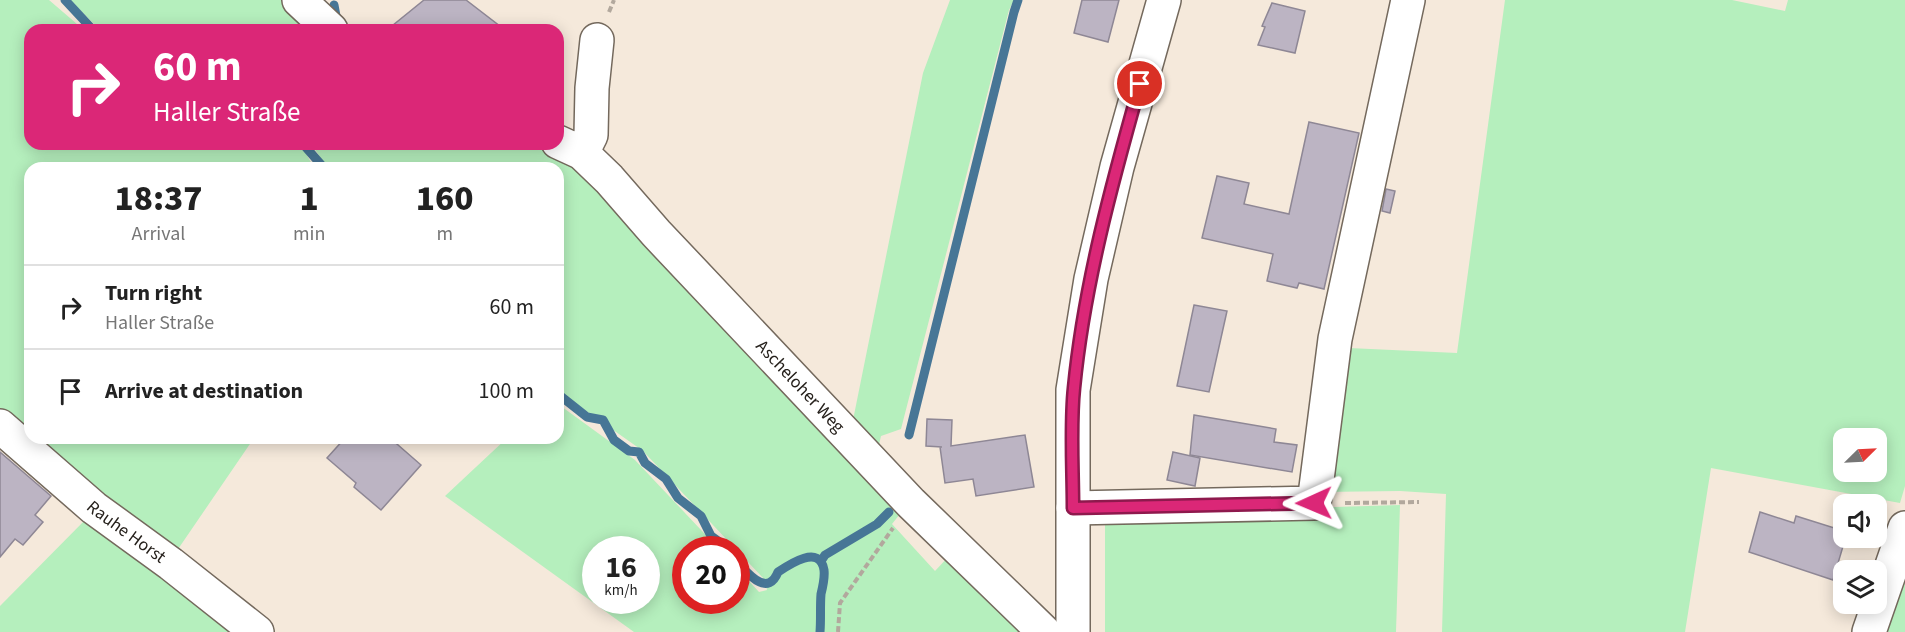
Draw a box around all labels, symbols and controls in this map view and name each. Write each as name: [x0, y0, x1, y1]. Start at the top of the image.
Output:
text: 60 m: [153, 37, 242, 97]
icon: right: [54, 48, 132, 126]
pin: [1114, 58, 1165, 109]
icon: arrive: [1123, 67, 1156, 100]
text: Haller Straße: [153, 93, 300, 132]
text: 18:37: [114, 173, 203, 224]
text: 1: [300, 173, 319, 224]
text: 160: [416, 173, 474, 224]
text: Arrival: [132, 220, 185, 248]
text: min: [293, 220, 325, 248]
text: m: [436, 220, 453, 248]
text: Turn right: [105, 277, 202, 309]
icon: right: [54, 291, 87, 324]
text: 60 m: [489, 291, 534, 323]
text: Haller Straße: [105, 309, 214, 337]
street label: Ascheloher Weg: [750, 334, 850, 438]
icon: arrive: [54, 375, 87, 408]
text: Arrive at destination: [105, 375, 303, 407]
text: 100 m: [479, 375, 534, 407]
north arrow: [1833, 428, 1887, 482]
map controls: [1833, 428, 1887, 614]
position arrow: [1282, 471, 1346, 535]
button: sound: [1833, 494, 1887, 548]
street label: Rauhe Horst: [81, 495, 171, 569]
speed limit sign: 20: [672, 536, 750, 614]
text: 16: [605, 546, 637, 589]
button: layers: [1833, 560, 1887, 614]
text: km/h: [604, 580, 638, 601]

